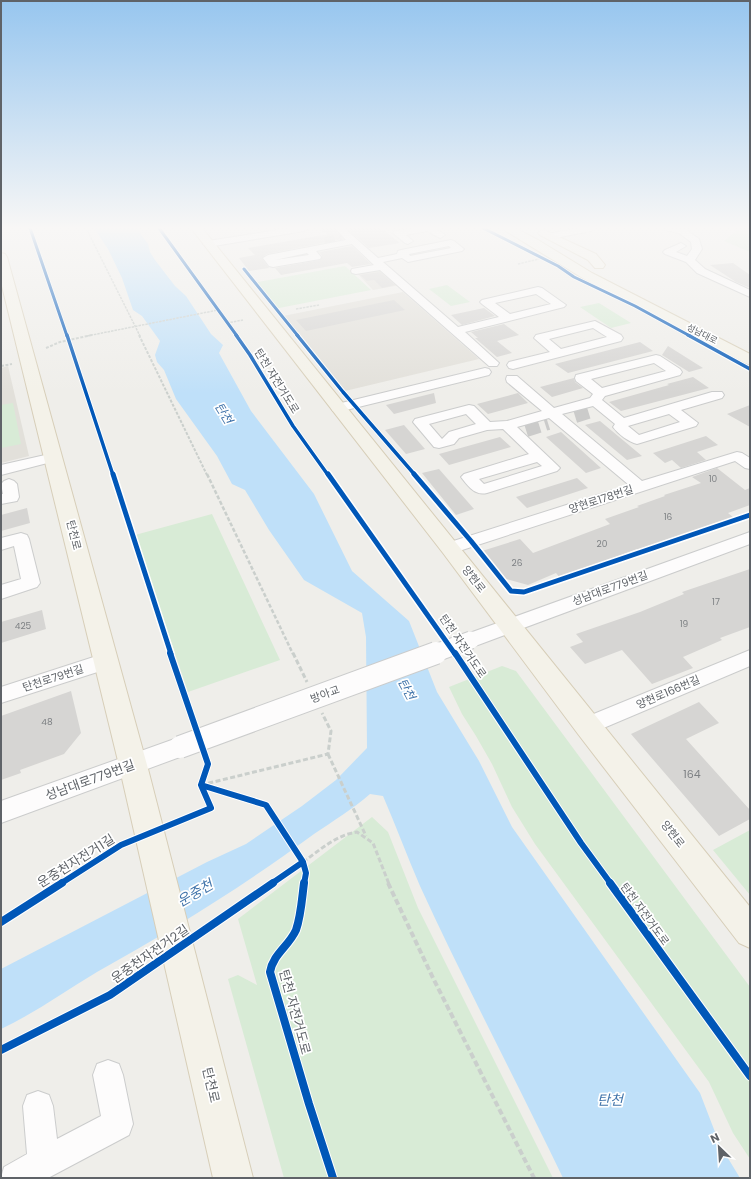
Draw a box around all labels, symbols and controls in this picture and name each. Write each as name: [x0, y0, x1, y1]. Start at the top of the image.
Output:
street label: 성남대로: [685, 321, 719, 347]
street label: 탄천 자전거도로: [251, 345, 303, 417]
water label: 탄천: [211, 399, 238, 429]
house number: 10: [709, 473, 718, 485]
street label: 양현로178번길: [567, 481, 635, 517]
house number: 16: [664, 511, 673, 523]
street label: 탄천로: [63, 518, 85, 552]
house number: 20: [597, 538, 608, 550]
house number: 26: [512, 557, 523, 569]
street label: 양현로: [458, 562, 490, 596]
street label: 성남대로779번길: [570, 567, 650, 609]
house number: 17: [712, 596, 720, 608]
street label: 탄천 자전거도로: [436, 611, 490, 681]
house number: 19: [680, 618, 689, 630]
house number: 425: [15, 620, 32, 632]
street label: 탄천로79번길: [20, 661, 86, 695]
street label: 양현로166번길: [634, 671, 702, 713]
water label: 탄천: [394, 675, 421, 704]
street label: 방아교: [308, 681, 342, 707]
house number: 48: [41, 716, 53, 728]
street label: 성남대로779번길: [43, 755, 137, 805]
house number: 164: [683, 766, 701, 782]
street label: 양현로: [657, 817, 689, 851]
street label: 운중천자전거1길: [34, 830, 118, 892]
water label: 운중천: [173, 874, 218, 911]
street label: 탄천 자전거도로: [617, 879, 673, 949]
street label: 운중천자전거2길: [107, 920, 193, 988]
street label: 탄천 자전거도로: [275, 967, 315, 1057]
street label: 탄천로: [198, 1065, 224, 1105]
water label: 탄천: [597, 1090, 624, 1110]
north arrow: [699, 1127, 739, 1167]
text: N: [708, 1129, 722, 1147]

